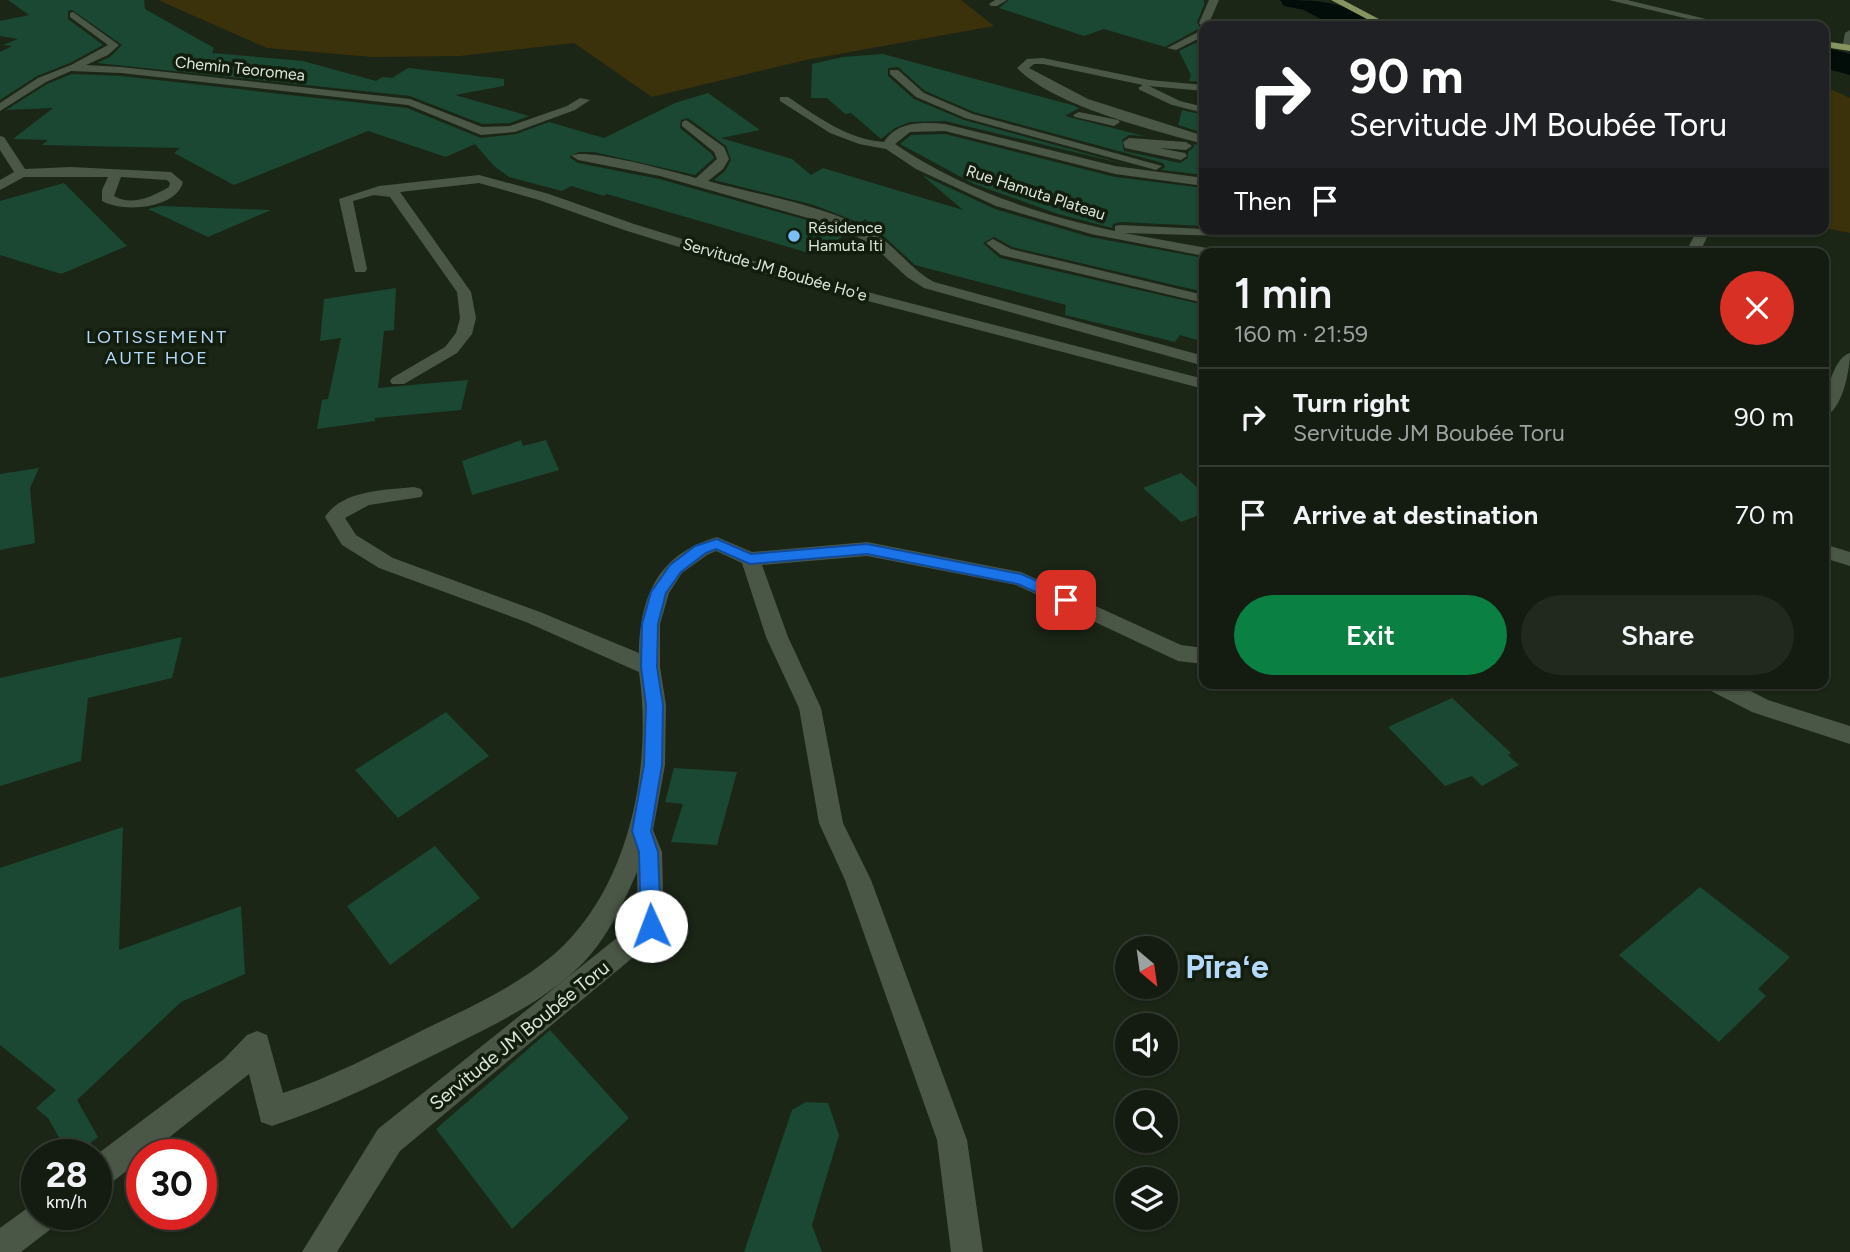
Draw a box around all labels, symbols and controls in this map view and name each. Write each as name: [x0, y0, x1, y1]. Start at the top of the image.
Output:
text: 90 m: [1349, 46, 1464, 105]
icon: right: [1234, 49, 1325, 140]
street label: Chemin Teoromea: [174, 52, 306, 85]
text: Servitude JM Boubée Toru: [1349, 106, 1727, 144]
street label: Rue Hamuta Plateau: [964, 161, 1108, 224]
icon: arrive: [1306, 182, 1344, 220]
text: Then: [1234, 185, 1292, 217]
place label: Résidence Hamuta Iti: [808, 218, 883, 255]
marker: Résidence Hamuta Iti: [786, 228, 802, 244]
street label: Servitude JM Boubée Ho'e: [681, 234, 869, 305]
text: 1 min: [1234, 268, 1332, 319]
button: close: [1720, 271, 1794, 345]
text: 160 m · 21:59: [1234, 320, 1368, 348]
district label: LOTISSEMENT AUTE HOE: [86, 326, 228, 369]
text: Turn right: [1293, 387, 1410, 419]
icon: right: [1234, 398, 1272, 436]
text: 90 m: [1734, 401, 1794, 433]
text: Servitude JM Boubée Toru: [1293, 419, 1565, 447]
icon: arrive: [1234, 496, 1272, 534]
text: Arrive at destination: [1293, 499, 1538, 531]
text: 70 m: [1735, 499, 1794, 531]
pin: [1036, 570, 1096, 630]
icon: arrive: [1047, 581, 1085, 619]
button: Exit: [1234, 595, 1507, 675]
button: Share: [1521, 595, 1794, 675]
position arrow: [614, 889, 688, 963]
north arrow: [1115, 936, 1178, 999]
map controls: [1115, 936, 1178, 1230]
district label: Pīraʻe: [1185, 948, 1269, 986]
street label: Servitude JM Boubée Toru: [425, 956, 614, 1115]
button: sound: [1115, 1013, 1178, 1076]
button: search: [1115, 1090, 1178, 1153]
speed limit sign: 30: [126, 1139, 217, 1230]
text: 28: [46, 1154, 87, 1196]
button: layers: [1115, 1167, 1178, 1230]
text: km/h: [46, 1191, 87, 1213]

